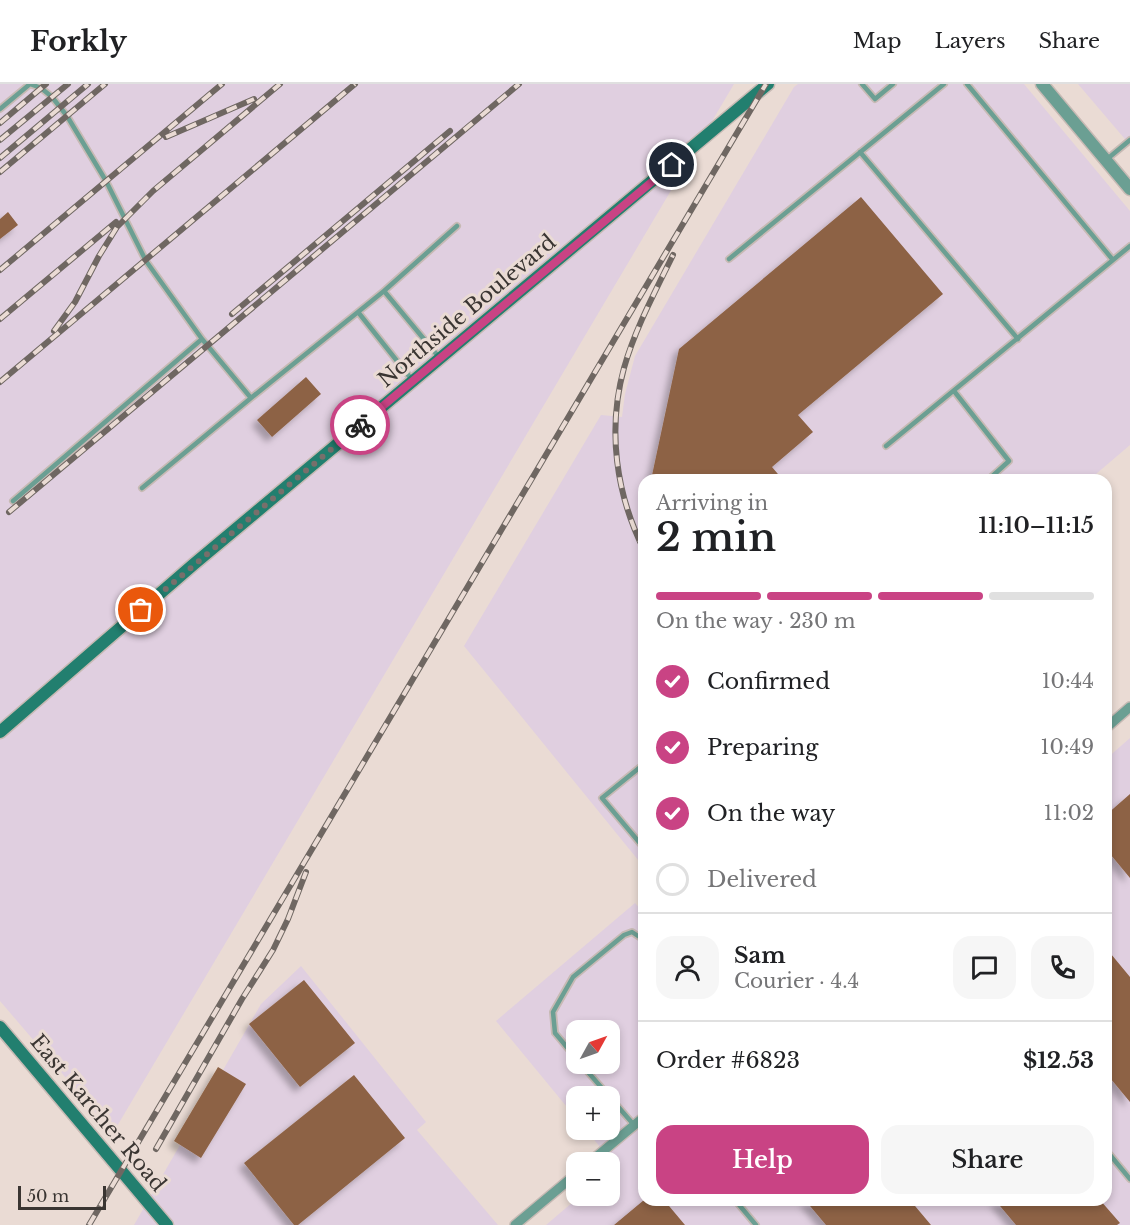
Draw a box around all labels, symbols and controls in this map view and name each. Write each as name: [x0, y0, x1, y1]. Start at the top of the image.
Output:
text: Forkly: [30, 24, 127, 59]
text: Map: [853, 28, 902, 54]
text: Layers: [935, 28, 1006, 54]
text: Share: [1039, 28, 1100, 54]
pin: [646, 139, 697, 190]
icon: home: [655, 148, 688, 181]
street label: Northside Boulevard: [373, 229, 561, 393]
courier: [330, 395, 390, 455]
icon: bike: [344, 409, 377, 442]
text: Arriving in: [656, 491, 768, 515]
text: 11:10–11:15: [978, 512, 1094, 539]
text: 2 min: [656, 513, 776, 562]
pin: [115, 584, 166, 635]
icon: bag: [124, 593, 157, 626]
text: On the way · 230 m: [656, 609, 855, 633]
icon: check: [656, 665, 689, 698]
text: Confirmed: [707, 668, 830, 695]
text: 10:44: [1042, 669, 1094, 693]
icon: check: [656, 731, 689, 764]
text: Preparing: [707, 734, 818, 761]
text: 10:49: [1041, 735, 1094, 759]
icon: check: [656, 797, 689, 830]
text: On the way: [707, 800, 835, 827]
text: 11:02: [1044, 801, 1094, 825]
text: Delivered: [707, 866, 817, 893]
button: person: [656, 936, 719, 999]
button: chat: [953, 936, 1016, 999]
button: phone: [1031, 936, 1094, 999]
text: Sam: [734, 942, 786, 969]
text: Courier · 4.4: [734, 969, 859, 993]
north arrow: [566, 1020, 620, 1074]
map controls: [566, 1020, 620, 1206]
street label: East Karcher Road: [25, 1029, 171, 1197]
text: Order #6823: [656, 1047, 800, 1074]
text: $12.53: [1023, 1047, 1094, 1074]
button: +: [566, 1086, 620, 1140]
button: Help: [656, 1125, 869, 1194]
button: Share: [881, 1125, 1094, 1194]
button: −: [566, 1152, 620, 1206]
scale bar: [18, 1183, 106, 1210]
text: 50 m: [27, 1186, 69, 1206]

